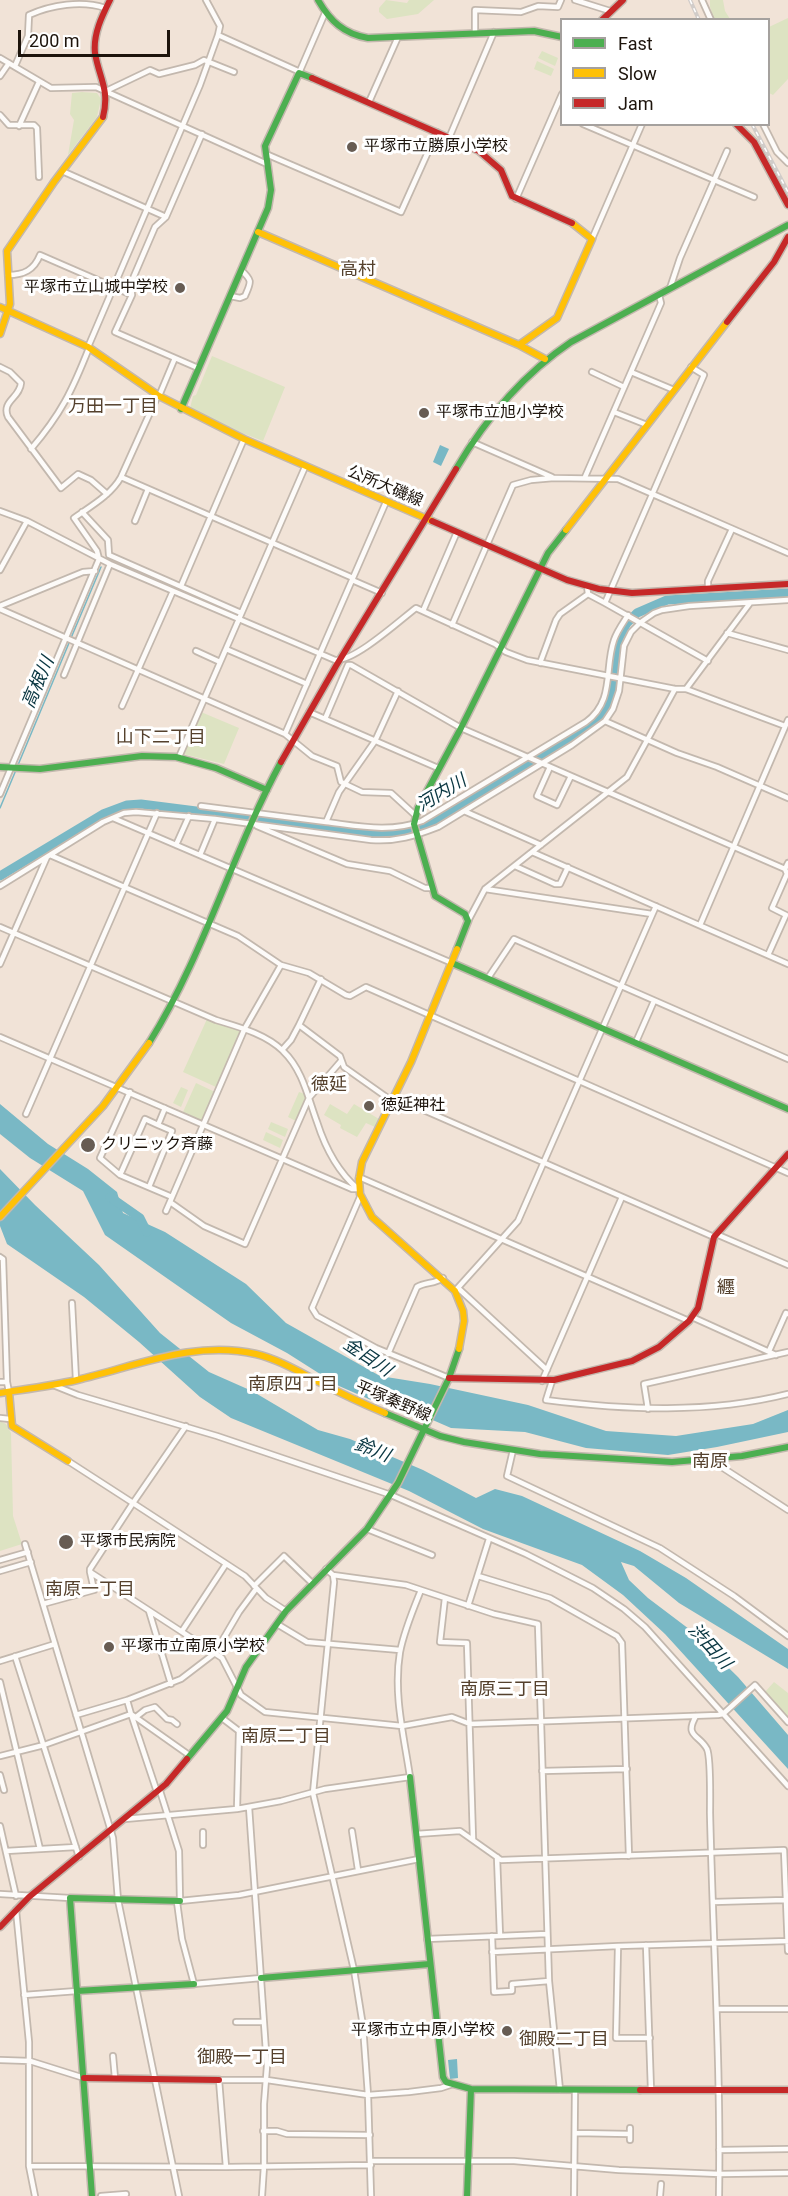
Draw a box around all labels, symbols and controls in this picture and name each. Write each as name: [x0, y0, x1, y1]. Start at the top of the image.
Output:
scale bar: [21, 18, 172, 56]
legend: [560, 18, 770, 126]
text: 200 m: [29, 30, 80, 51]
text: Fast: [618, 33, 653, 54]
text: Slow: [618, 63, 657, 84]
text: Jam: [618, 93, 654, 114]
place label: 平塚市立勝原小学校: [364, 137, 508, 157]
marker: 平塚市立勝原小学校: [345, 140, 359, 154]
district label: 高村: [340, 259, 376, 281]
place label: 平塚市立山城中学校: [24, 278, 168, 298]
marker: 平塚市立山城中学校: [173, 281, 187, 295]
district label: 万田一丁目: [68, 396, 158, 418]
place label: 平塚市立旭小学校: [436, 403, 564, 423]
marker: 平塚市立旭小学校: [417, 406, 431, 420]
street label: 公所大磯線: [344, 463, 426, 511]
water label: 高根川: [19, 654, 59, 712]
district label: 山下二丁目: [116, 727, 206, 749]
water label: 河内川: [413, 771, 471, 817]
district label: 徳延: [311, 1074, 347, 1096]
place label: 徳延神社: [381, 1096, 445, 1116]
marker: 徳延神社: [362, 1099, 376, 1113]
place label: クリニック斉藤: [101, 1135, 213, 1155]
marker: クリニック斉藤: [79, 1136, 97, 1154]
district label: 纒: [717, 1277, 735, 1299]
water label: 金目川: [339, 1334, 395, 1382]
district label: 南原四丁目: [248, 1374, 338, 1396]
street label: 平塚秦野線: [352, 1378, 434, 1426]
water label: 鈴川: [351, 1434, 393, 1468]
district label: 南原: [692, 1451, 728, 1473]
place label: 平塚市民病院: [80, 1532, 176, 1552]
marker: 平塚市民病院: [57, 1533, 75, 1551]
district label: 南原一丁目: [45, 1579, 135, 1601]
water label: 渋田川: [683, 1620, 735, 1674]
place label: 平塚市立南原小学校: [121, 1637, 265, 1657]
marker: 平塚市立南原小学校: [102, 1640, 116, 1654]
district label: 南原三丁目: [460, 1679, 550, 1701]
district label: 南原二丁目: [241, 1726, 331, 1748]
place label: 平塚市立中原小学校: [351, 2021, 495, 2041]
marker: 平塚市立中原小学校: [500, 2024, 514, 2038]
district label: 御殿二丁目: [519, 2029, 609, 2051]
district label: 御殿一丁目: [197, 2047, 287, 2069]

